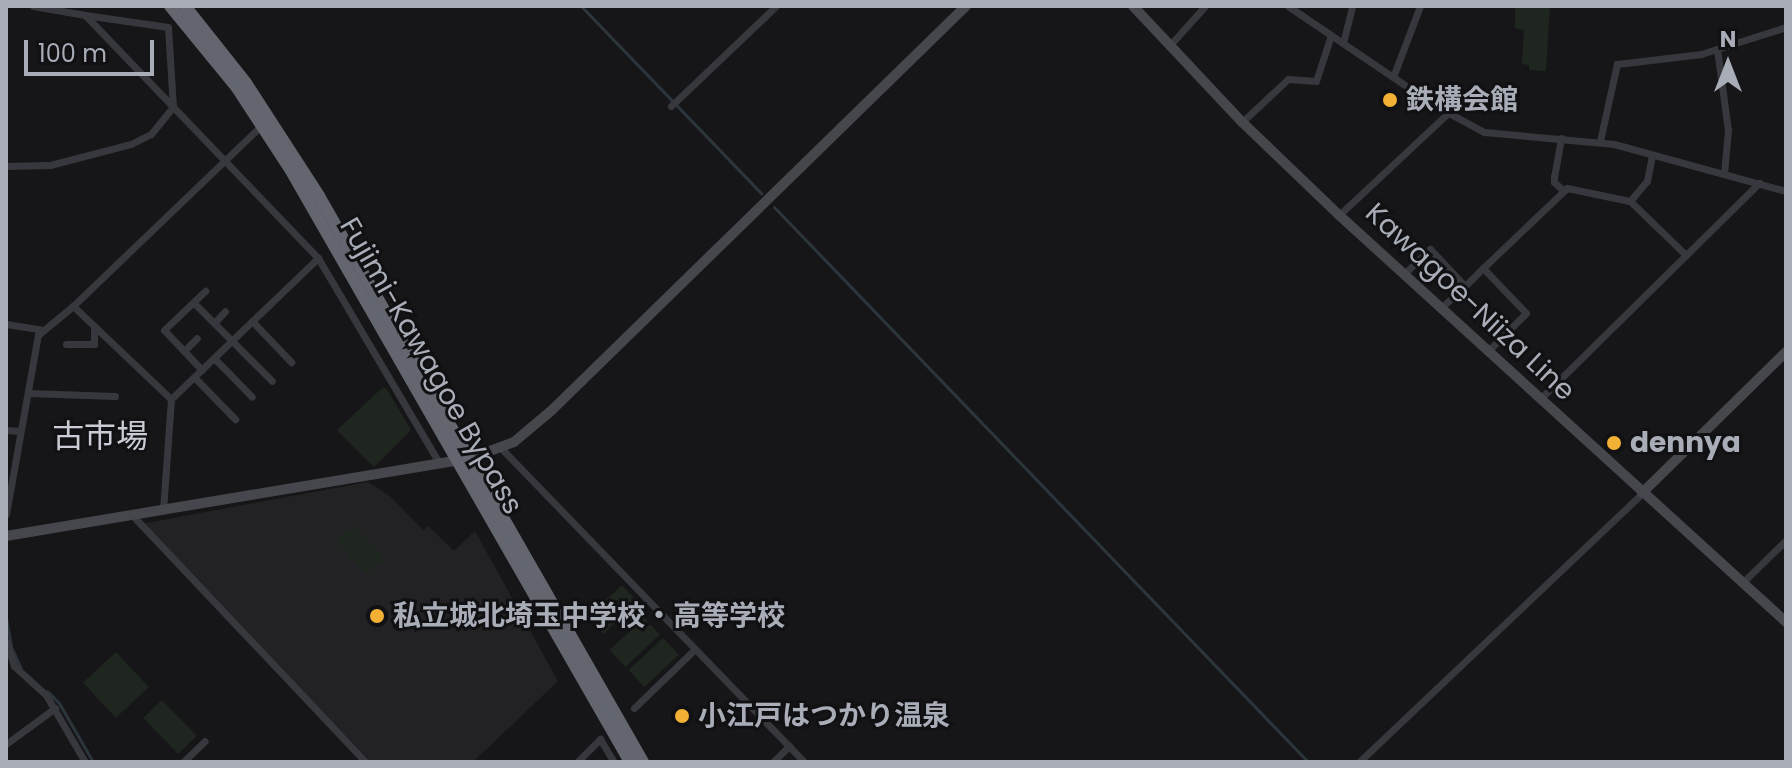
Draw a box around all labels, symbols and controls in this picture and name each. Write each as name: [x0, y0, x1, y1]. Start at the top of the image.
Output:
scale bar: [28, 24, 158, 74]
north arrow: [1688, 24, 1768, 104]
text: N: [1720, 24, 1736, 55]
text: 100 m: [38, 37, 107, 70]
place label: 鉄構会館: [1406, 83, 1518, 117]
marker: 鉄構会館: [1381, 91, 1399, 109]
street label: Kawagoe-Niiza Line: [1358, 196, 1582, 408]
street label: Fujimi-Kawagoe Bypass: [332, 212, 530, 520]
district label: 古市場: [52, 417, 148, 455]
place label: dennya: [1630, 426, 1741, 460]
marker: dennya: [1605, 434, 1623, 452]
place label: 私立城北埼玉中学校・高等学校: [393, 599, 785, 633]
marker: 私立城北埼玉中学校・高等学校: [368, 607, 386, 625]
place label: 小江戸はつかり温泉: [698, 699, 950, 733]
marker: 小江戸はつかり温泉: [673, 707, 691, 725]

